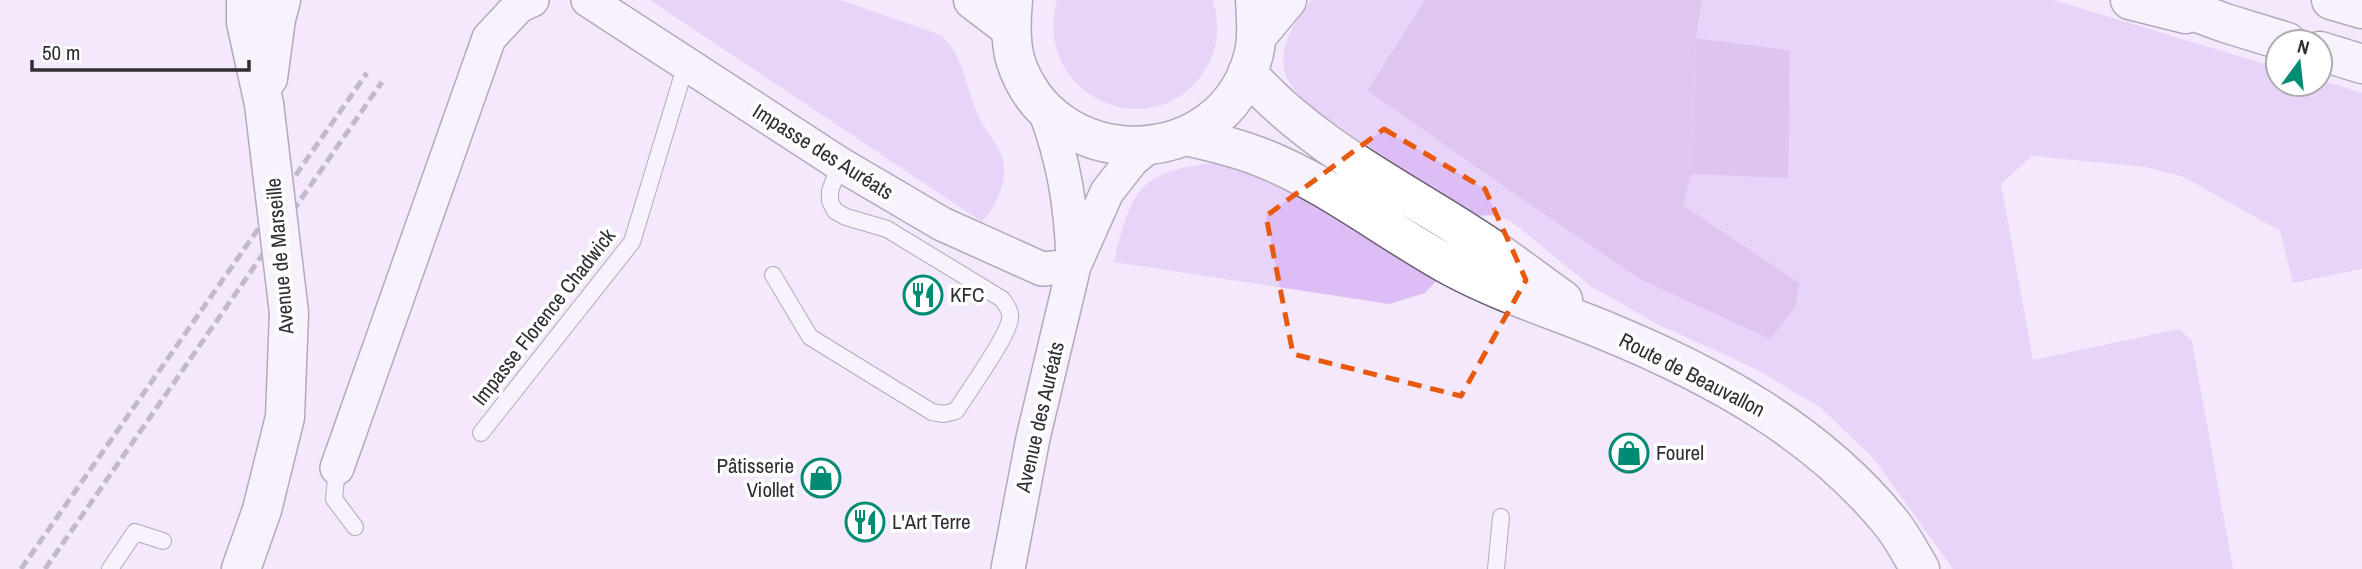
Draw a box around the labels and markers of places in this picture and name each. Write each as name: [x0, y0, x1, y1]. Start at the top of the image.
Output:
restaurant icon: KFC: [902, 274, 944, 316]
place label: KFC: [950, 280, 984, 309]
shop icon: Fourel: [1608, 432, 1650, 474]
place label: Fourel: [1656, 438, 1704, 467]
place label: Pâtisserie Viollet: [716, 451, 794, 504]
shop icon: Pâtisserie Viollet: [800, 457, 842, 499]
restaurant icon: L'Art Terre: [844, 501, 886, 543]
place label: L'Art Terre: [892, 507, 971, 536]

